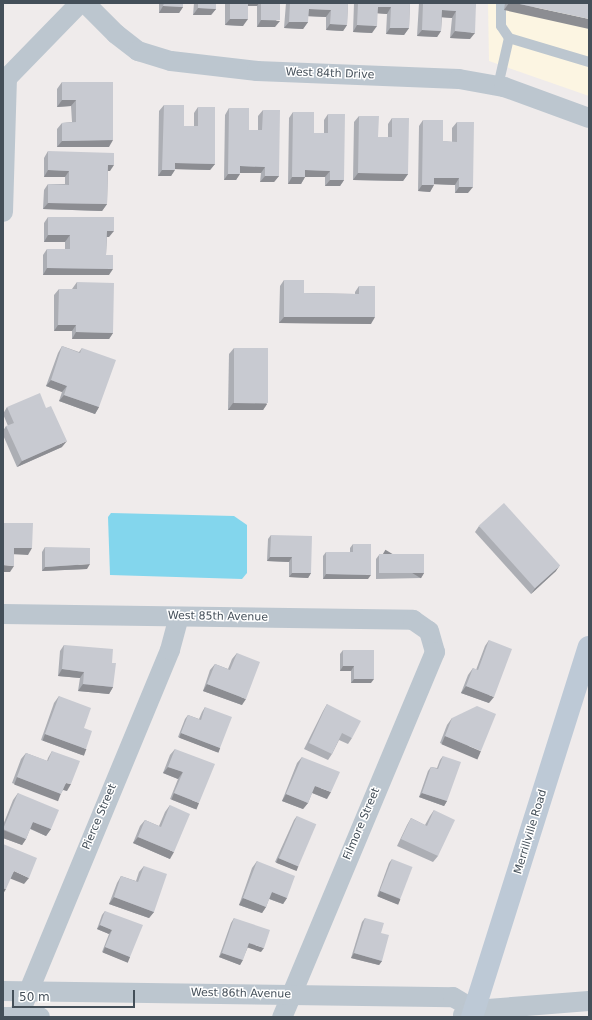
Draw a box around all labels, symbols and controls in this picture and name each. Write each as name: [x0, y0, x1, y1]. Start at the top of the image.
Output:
street label: West 84th Drive: [285, 66, 375, 82]
street label: West 85th Avenue: [168, 610, 268, 624]
street label: Pierce Street: [80, 782, 120, 852]
street label: Filmore Street: [341, 786, 383, 862]
street label: Merrillville Road: [512, 788, 550, 876]
scale bar: [14, 982, 137, 1008]
street label: West 86th Avenue: [191, 987, 291, 1001]
text: 50 m: [19, 990, 50, 1004]

